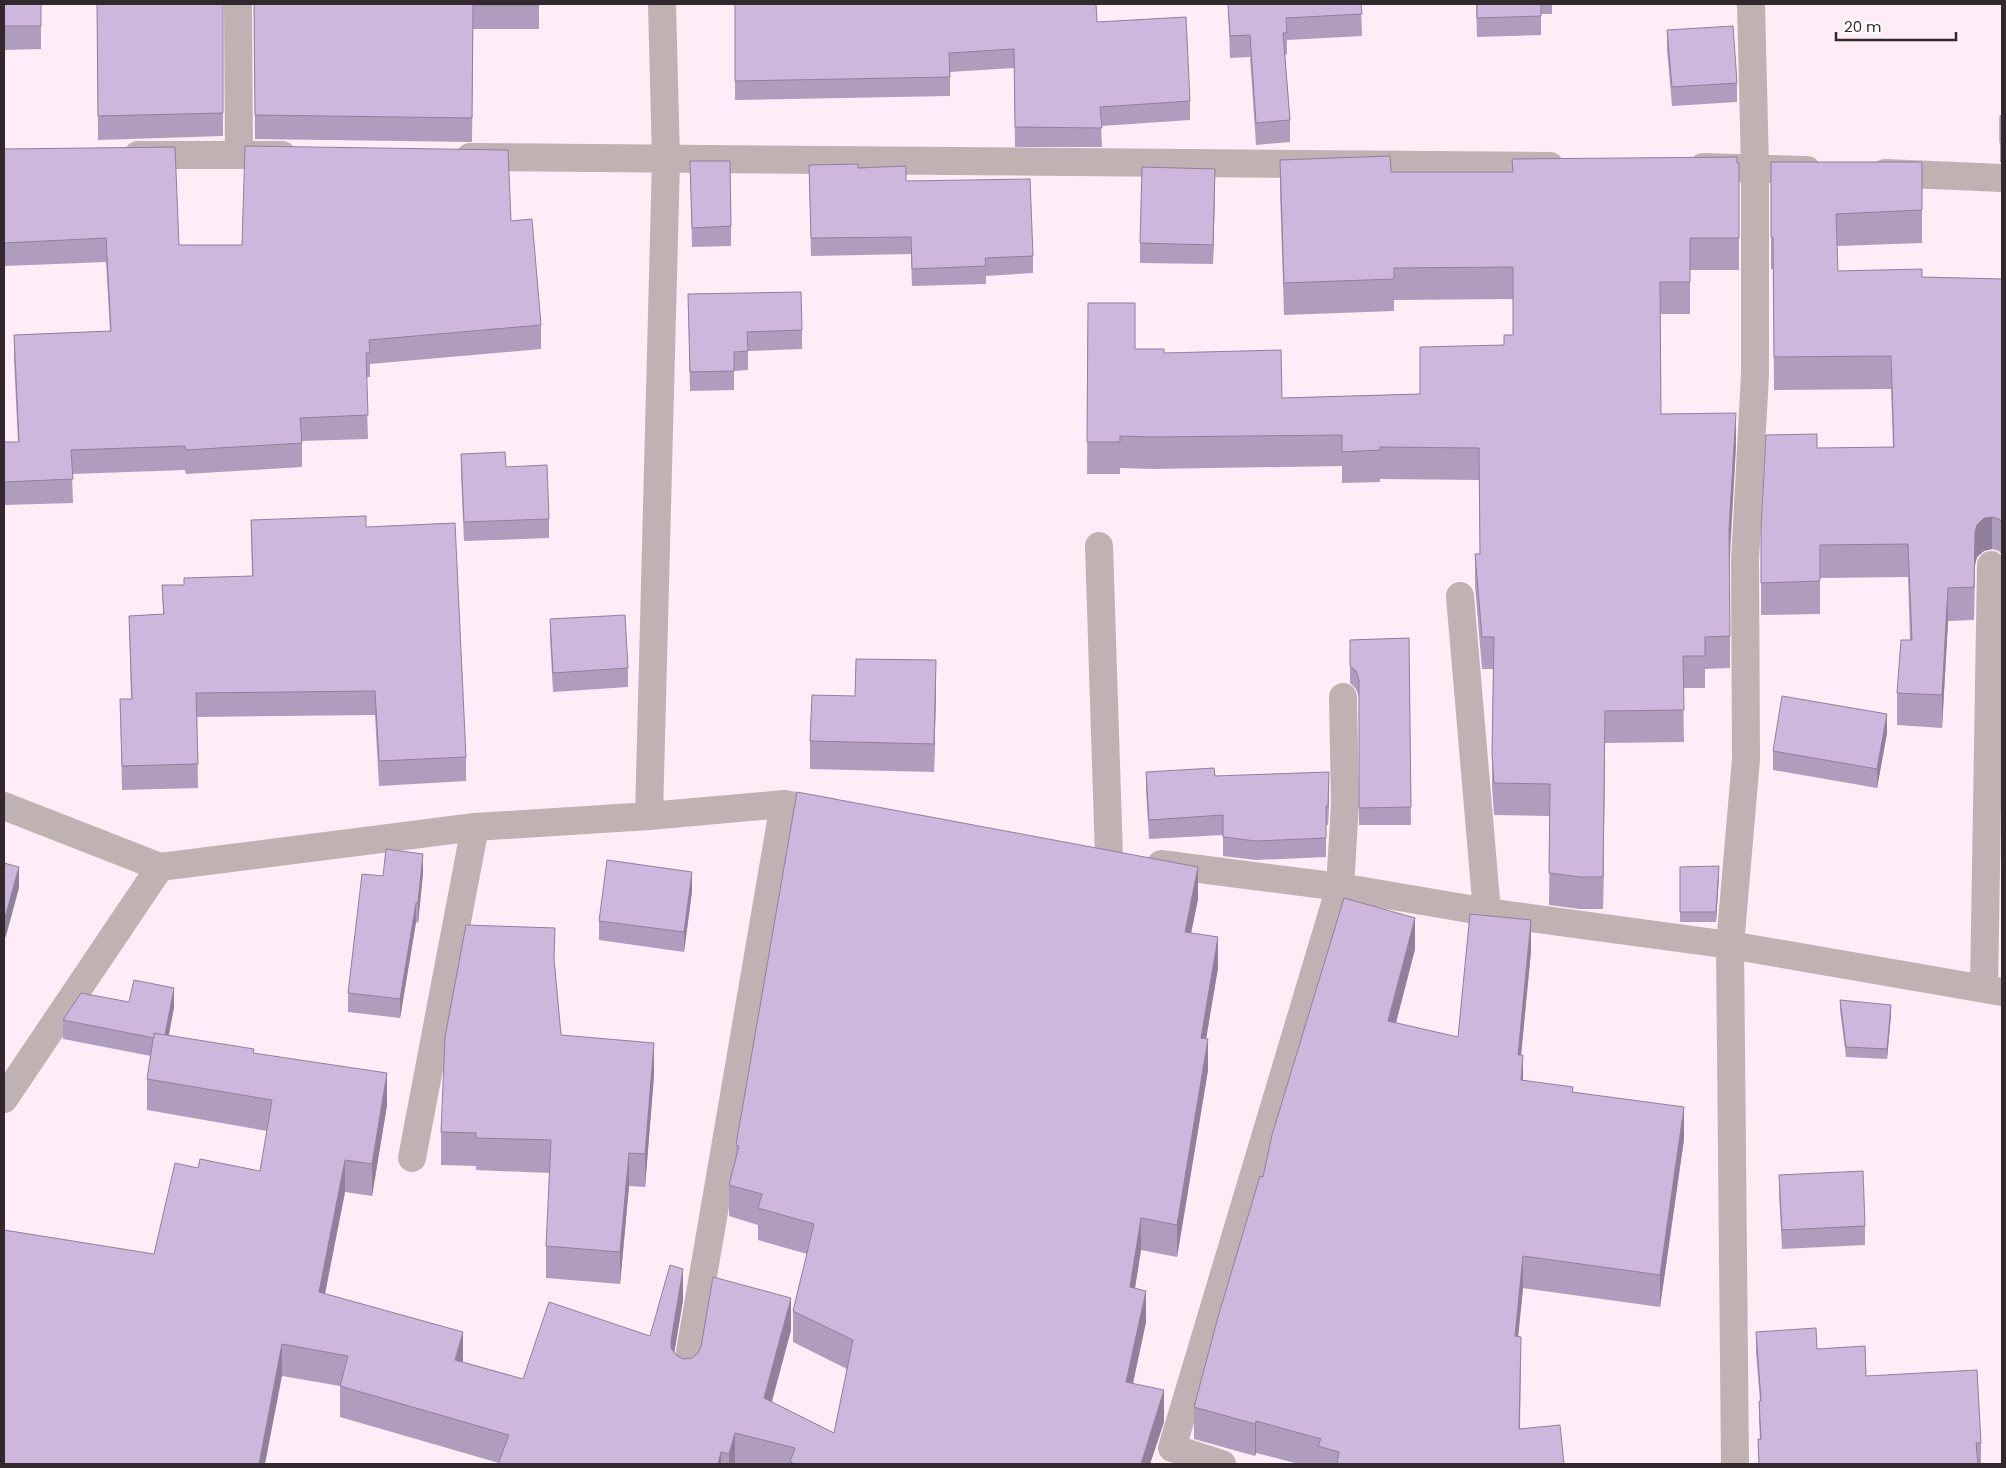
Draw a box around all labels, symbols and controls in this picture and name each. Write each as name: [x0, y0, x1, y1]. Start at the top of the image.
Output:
scale bar: [1836, 10, 1956, 42]
text: 20 m: [1844, 16, 1882, 37]

